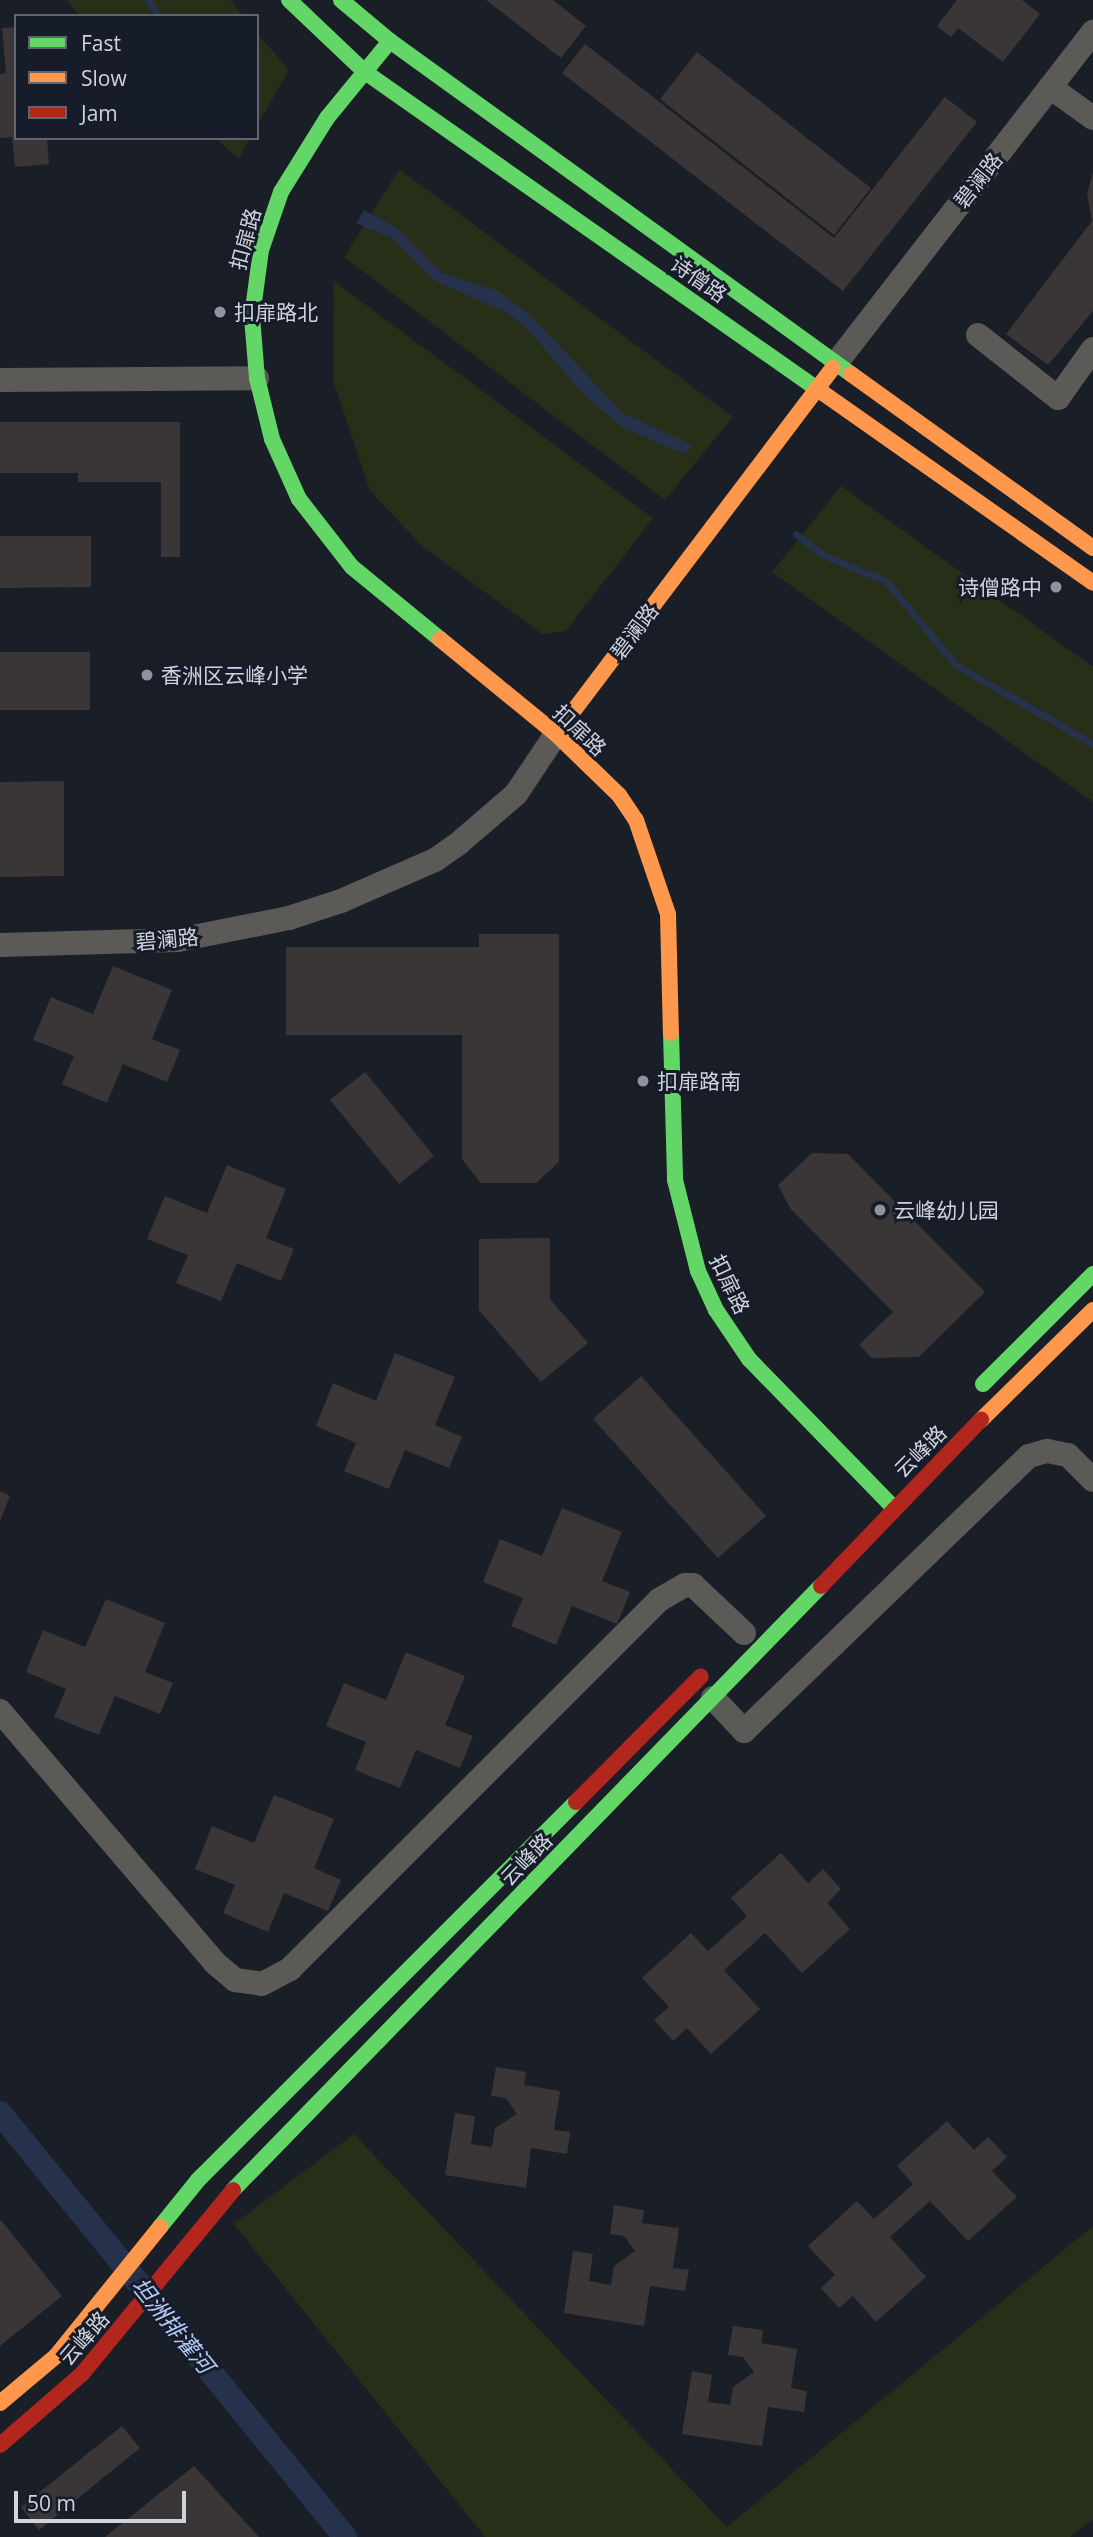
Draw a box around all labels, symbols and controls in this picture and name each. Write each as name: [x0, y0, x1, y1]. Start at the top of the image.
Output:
legend: [14, 14, 259, 140]
text: Fast: [81, 29, 121, 57]
text: Slow: [81, 64, 127, 92]
text: Jam: [81, 99, 118, 127]
street label: 碧澜路: [949, 147, 1007, 213]
street label: 扣扉路: [225, 205, 265, 273]
street label: 诗僧路: [666, 251, 732, 307]
place label: 扣扉路北: [234, 299, 318, 325]
marker: 扣扉路北: [212, 304, 228, 320]
place label: 诗僧路中: [958, 574, 1042, 600]
marker: 诗僧路中: [1048, 579, 1064, 595]
street label: 碧澜路: [605, 598, 663, 664]
place label: 香洲区云峰小学: [161, 662, 308, 688]
marker: 香洲区云峰小学: [139, 667, 155, 683]
street label: 扣扉路: [548, 699, 612, 761]
street label: 碧澜路: [135, 924, 199, 954]
place label: 扣扉路南: [657, 1068, 741, 1094]
marker: 扣扉路南: [635, 1073, 651, 1089]
place label: 云峰幼儿园: [894, 1197, 999, 1223]
marker: 云峰幼儿园: [872, 1202, 888, 1218]
street label: 扣扉路: [705, 1250, 755, 1318]
street label: 云峰路: [889, 1420, 951, 1482]
street label: 云峰路: [495, 1828, 557, 1890]
water label: 坦洲排灌河: [126, 2272, 220, 2378]
street label: 云峰路: [54, 2306, 114, 2370]
scale bar: [18, 2478, 189, 2522]
text: 50 m: [27, 2489, 76, 2517]

